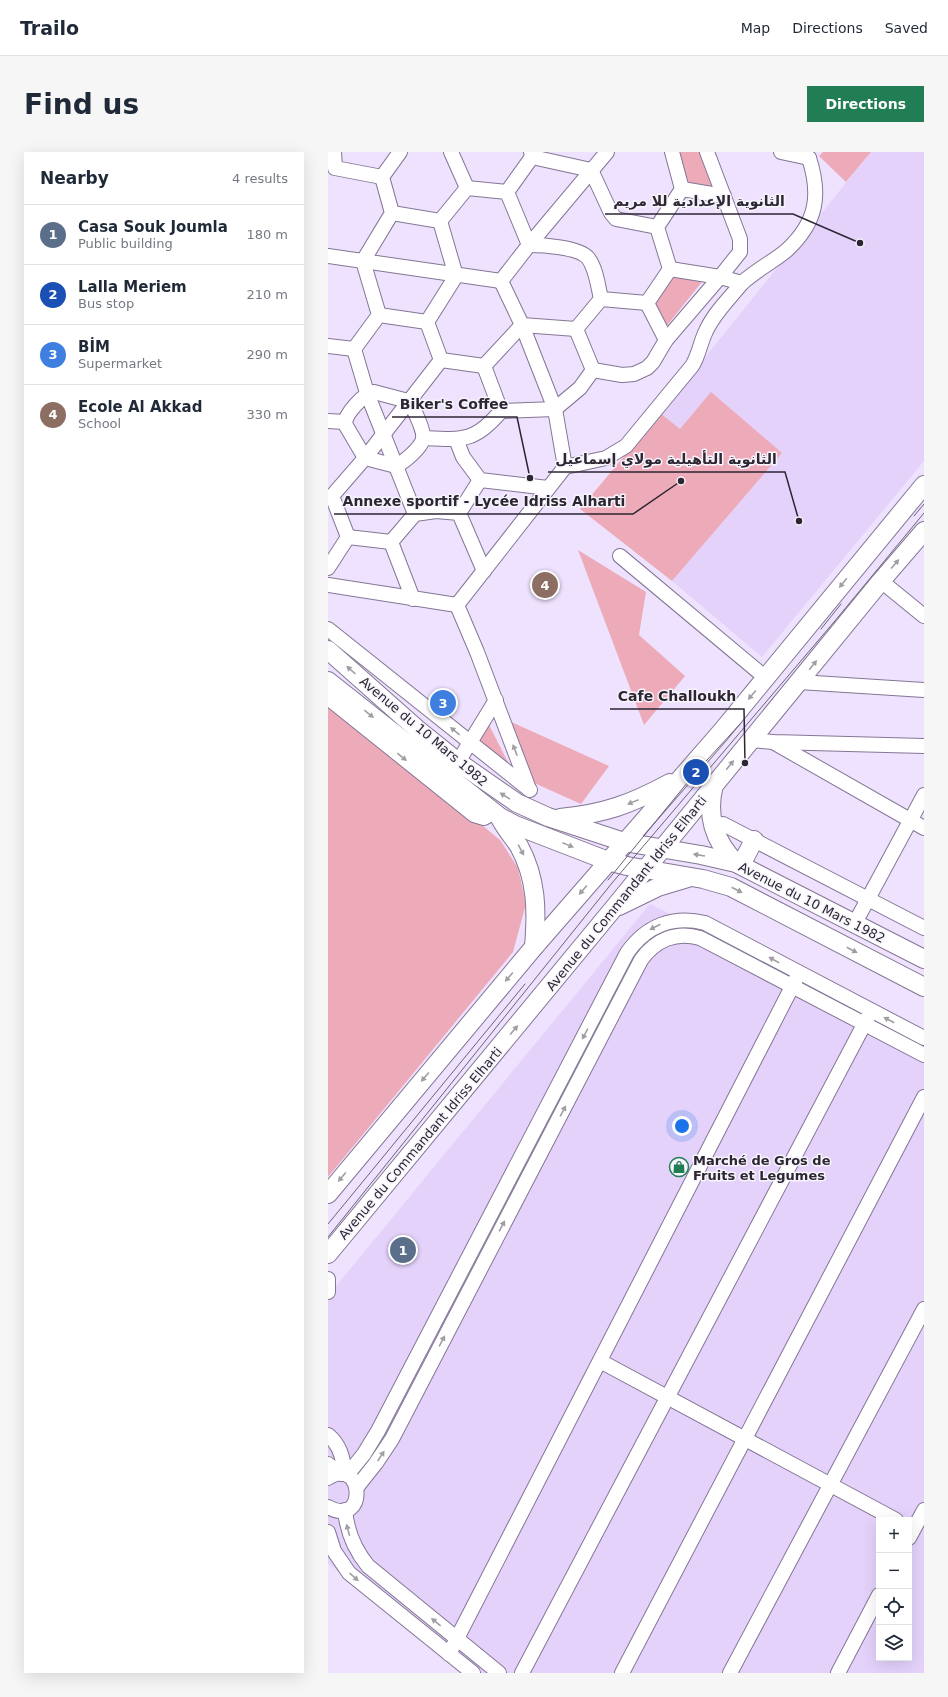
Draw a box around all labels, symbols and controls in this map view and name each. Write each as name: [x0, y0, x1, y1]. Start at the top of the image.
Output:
text: Trailo: [20, 17, 79, 39]
text: Map: [741, 20, 770, 36]
text: Directions: [792, 20, 863, 36]
text: Saved: [885, 20, 928, 36]
button: Directions: [807, 86, 924, 122]
text: Find us: [24, 88, 139, 121]
text: Nearby: [40, 168, 109, 188]
text: 4 results: [232, 171, 288, 186]
callout: الثانوية الإعدادية للا مريم: [605, 188, 793, 214]
text: الثانوية الإعدادية للا مريم: [613, 193, 785, 210]
text: Casa Souk Joumla: [78, 218, 228, 236]
text: 1: [48, 227, 58, 242]
text: 180 m: [246, 227, 288, 242]
text: Public building: [78, 236, 173, 251]
text: Lalla Meriem: [78, 278, 187, 296]
text: 2: [48, 287, 58, 302]
text: 210 m: [246, 287, 288, 302]
text: Bus stop: [78, 296, 134, 311]
text: BİM: [78, 338, 110, 356]
text: 3: [48, 347, 58, 362]
text: 290 m: [246, 347, 288, 362]
text: Supermarket: [78, 356, 162, 371]
callout: Biker's Coffee: [392, 391, 517, 417]
text: Biker's Coffee: [400, 396, 508, 412]
text: Ecole Al Akkad: [78, 398, 202, 416]
text: 4: [48, 407, 58, 422]
text: 330 m: [246, 407, 288, 422]
text: School: [78, 416, 121, 431]
callout: الثانوية التأهيلية مولاي إسماعيل: [548, 446, 785, 472]
text: الثانوية التأهيلية مولاي إسماعيل: [555, 450, 777, 469]
callout: Annexe sportif - Lycée Idriss Alharti: [334, 488, 633, 514]
text: Annexe sportif - Lycée Idriss Alharti: [343, 493, 625, 509]
one-way arrow: [891, 559, 900, 570]
pin: 4: [532, 570, 558, 600]
one-way arrow: [839, 578, 848, 589]
one-way arrow: [809, 660, 817, 671]
one-way arrow: [345, 665, 356, 674]
street label: Avenue du 10 Mars 1982: [357, 673, 491, 789]
callout: Cafe Challoukh: [610, 683, 744, 709]
pin: 3: [430, 688, 456, 718]
text: Cafe Challoukh: [618, 688, 736, 704]
one-way arrow: [747, 689, 756, 700]
one-way arrow: [364, 710, 375, 719]
one-way arrow: [450, 726, 461, 735]
one-way arrow: [511, 744, 517, 756]
one-way arrow: [397, 753, 408, 762]
pin: 2: [683, 757, 709, 787]
one-way arrow: [726, 760, 735, 771]
one-way arrow: [500, 792, 510, 800]
street label: Avenue du Commandant Idriss Elharti: [543, 793, 710, 994]
one-way arrow: [627, 800, 639, 806]
one-way arrow: [562, 842, 574, 848]
one-way arrow: [517, 844, 524, 856]
one-way arrow: [693, 851, 705, 857]
street label: Avenue du 10 Mars 1982: [736, 859, 887, 946]
one-way arrow: [578, 885, 587, 896]
one-way arrow: [731, 886, 743, 893]
one-way arrow: [649, 924, 661, 930]
one-way arrow: [847, 947, 858, 953]
one-way arrow: [769, 956, 780, 963]
one-way arrow: [504, 972, 513, 983]
one-way arrow: [884, 1017, 895, 1023]
one-way arrow: [509, 1024, 518, 1035]
one-way arrow: [582, 1028, 588, 1040]
street label: Avenue du Commandant Idriss Elharti: [336, 1044, 505, 1242]
one-way arrow: [421, 1072, 430, 1083]
one-way arrow: [559, 1105, 566, 1117]
your location: [672, 1116, 692, 1136]
place label: Marché de Gros de Fruits et Legumes: [693, 1153, 831, 1183]
shop icon: Marché de Gros de Fruits et Legumes: [668, 1156, 690, 1178]
one-way arrow: [338, 1172, 347, 1183]
one-way arrow: [499, 1220, 506, 1232]
pin: 1: [390, 1235, 416, 1265]
one-way arrow: [439, 1336, 446, 1347]
one-way arrow: [377, 1451, 385, 1461]
map controls: [876, 1517, 912, 1661]
button: +: [876, 1517, 912, 1553]
one-way arrow: [345, 1523, 351, 1535]
button: −: [876, 1553, 912, 1589]
one-way arrow: [348, 1572, 359, 1581]
button: locate: [876, 1589, 912, 1625]
one-way arrow: [431, 1617, 441, 1626]
button: layers: [876, 1625, 912, 1661]

